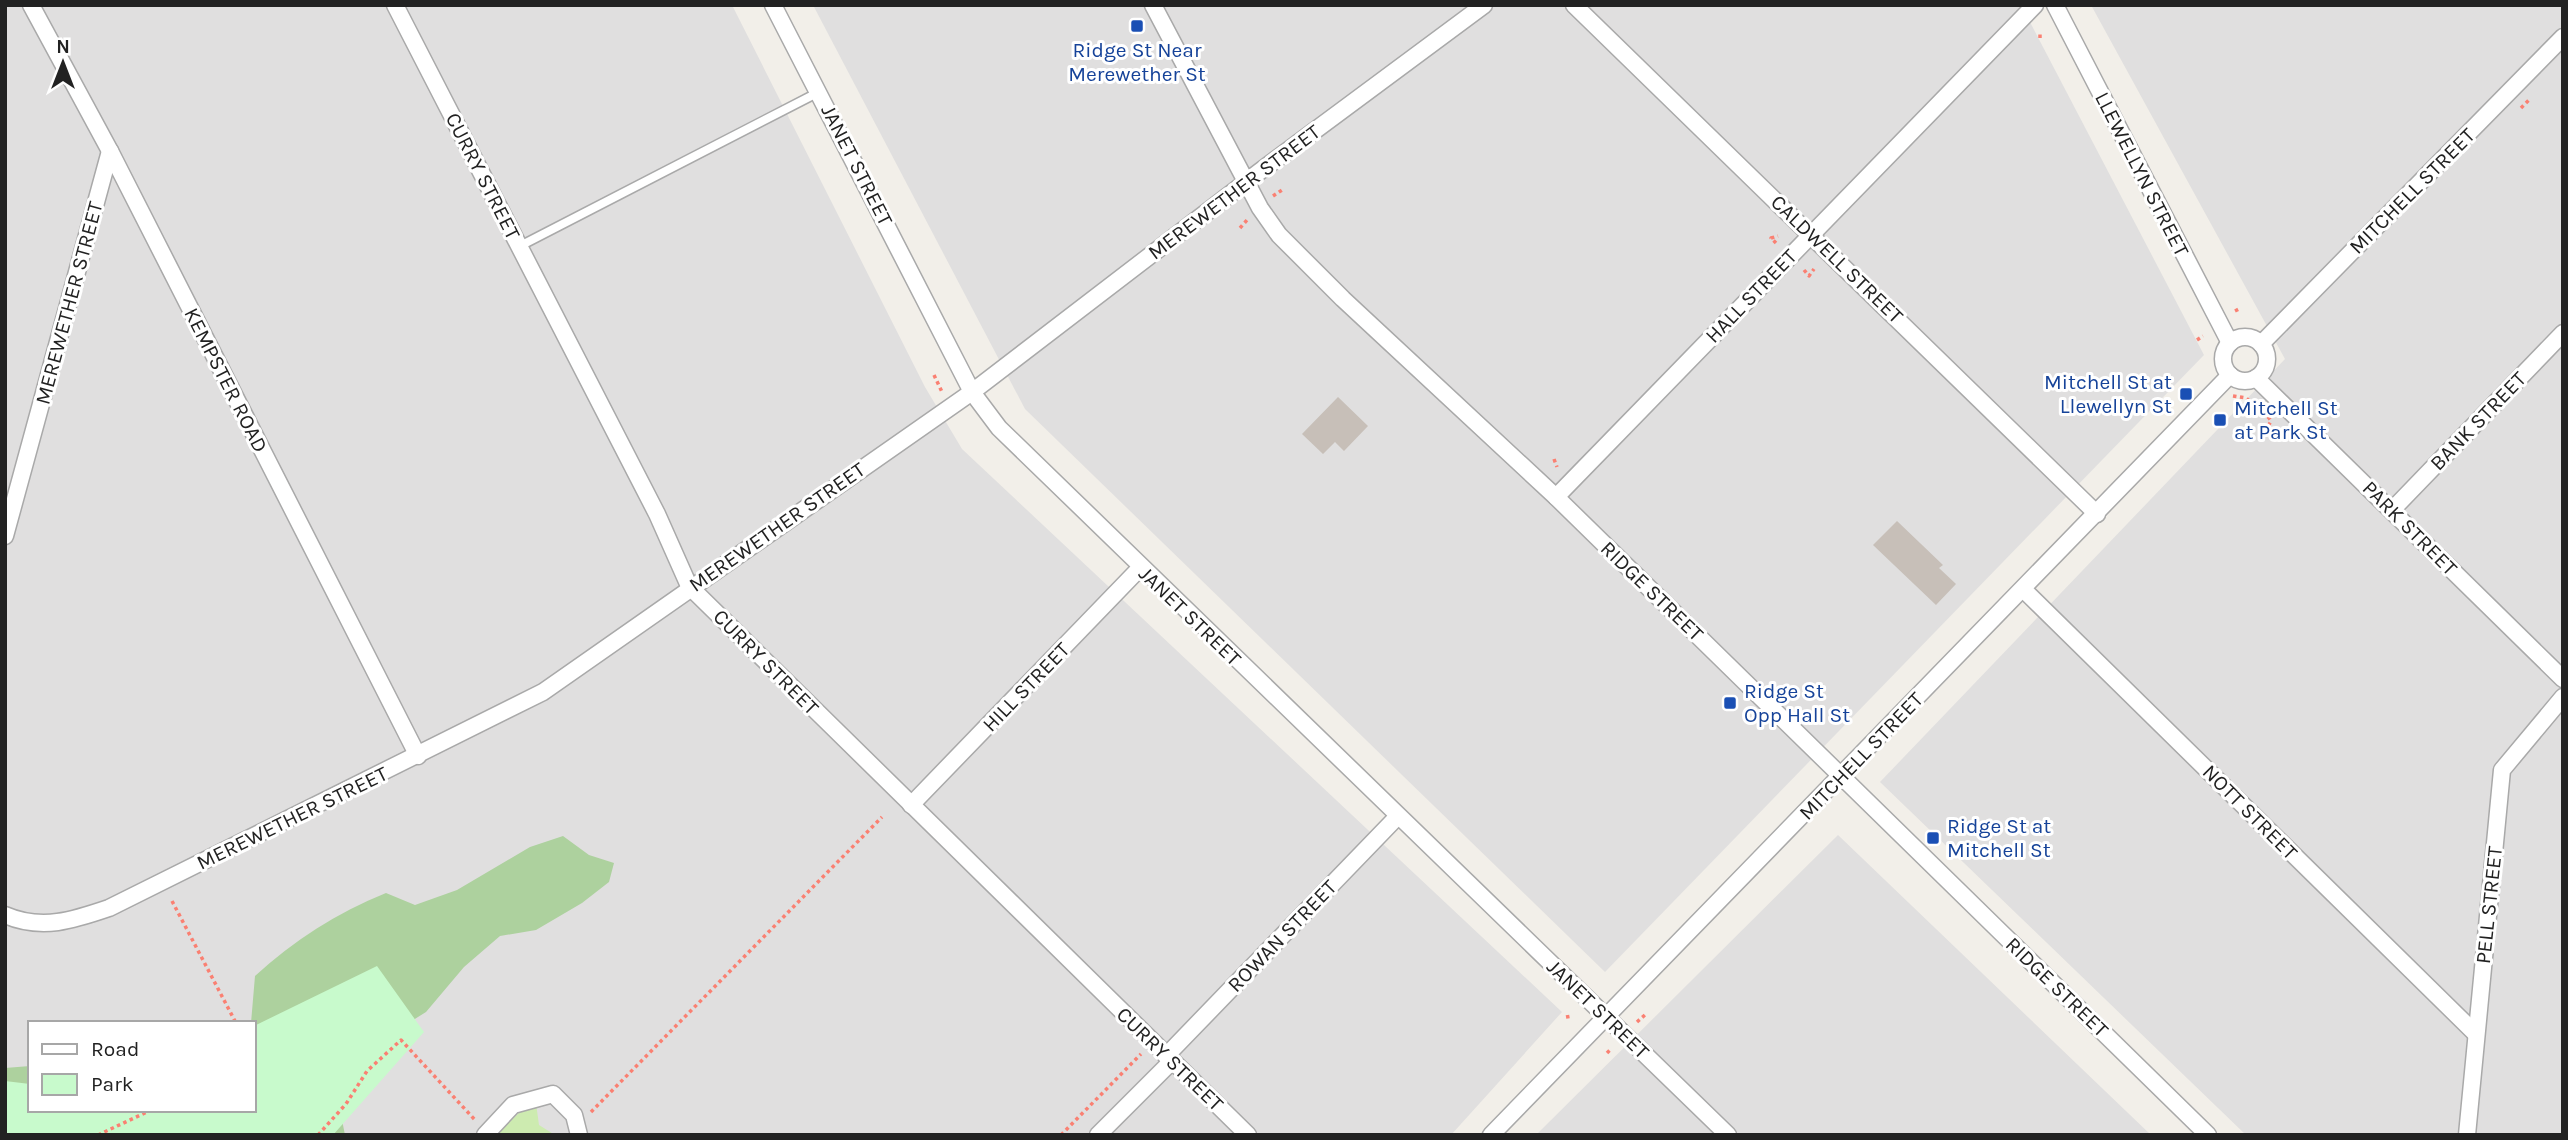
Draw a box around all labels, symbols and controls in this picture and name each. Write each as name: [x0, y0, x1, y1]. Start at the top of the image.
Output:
marker: Ridge St Near Merewether St: [1129, 18, 1145, 34]
north arrow: [28, 28, 98, 98]
text: N: [56, 36, 70, 58]
place label: Ridge St Near Merewether St: [1068, 38, 1206, 86]
street label: LLEWELLYN STREET: [2090, 88, 2194, 261]
street label: JANET STREET: [816, 101, 898, 230]
street label: CURRY STREET: [441, 109, 525, 244]
street label: MEREWETHER STREET: [1143, 119, 1325, 265]
street label: MITCHELL STREET: [2344, 123, 2480, 259]
street label: CALDWELL STREET: [1766, 190, 1908, 328]
street label: MEREWETHER STREET: [30, 198, 108, 407]
street label: HALL STREET: [1700, 244, 1802, 348]
street label: KEMPSTER ROAD: [179, 304, 273, 456]
street label: BANK STREET: [2425, 366, 2531, 475]
place label: Mitchell St at Llewellyn St: [2044, 370, 2172, 418]
marker: Mitchell St at Llewellyn St: [2178, 386, 2194, 402]
place label: Mitchell St at Park St: [2234, 396, 2338, 444]
marker: Mitchell St at Park St: [2212, 412, 2228, 428]
street label: MEREWETHER STREET: [684, 457, 870, 597]
street label: PARK STREET: [2358, 476, 2463, 581]
street label: RIDGE STREET: [1596, 536, 1709, 646]
street label: JANET STREET: [1134, 561, 1246, 671]
street label: CURRY STREET: [708, 604, 824, 720]
street label: HILL STREET: [978, 637, 1075, 737]
place label: Ridge St Opp Hall St: [1744, 679, 1850, 727]
street label: MITCHELL STREET: [1794, 687, 1928, 825]
marker: Ridge St Opp Hall St: [1722, 695, 1738, 711]
street label: NOTT STREET: [2198, 760, 2303, 865]
street label: MEREWETHER STREET: [193, 761, 392, 875]
place label: Ridge St at Mitchell St: [1947, 814, 2051, 862]
marker: Ridge St at Mitchell St: [1925, 830, 1941, 846]
street label: PELL STREET: [2471, 844, 2507, 965]
street label: ROWAN STREET: [1223, 875, 1342, 997]
street label: RIDGE STREET: [2001, 932, 2114, 1042]
street label: JANET STREET: [1542, 954, 1654, 1064]
street label: CURRY STREET: [1112, 1002, 1229, 1116]
legend: [28, 1021, 256, 1112]
text: Road: [91, 1037, 139, 1061]
text: Park: [91, 1072, 134, 1096]

